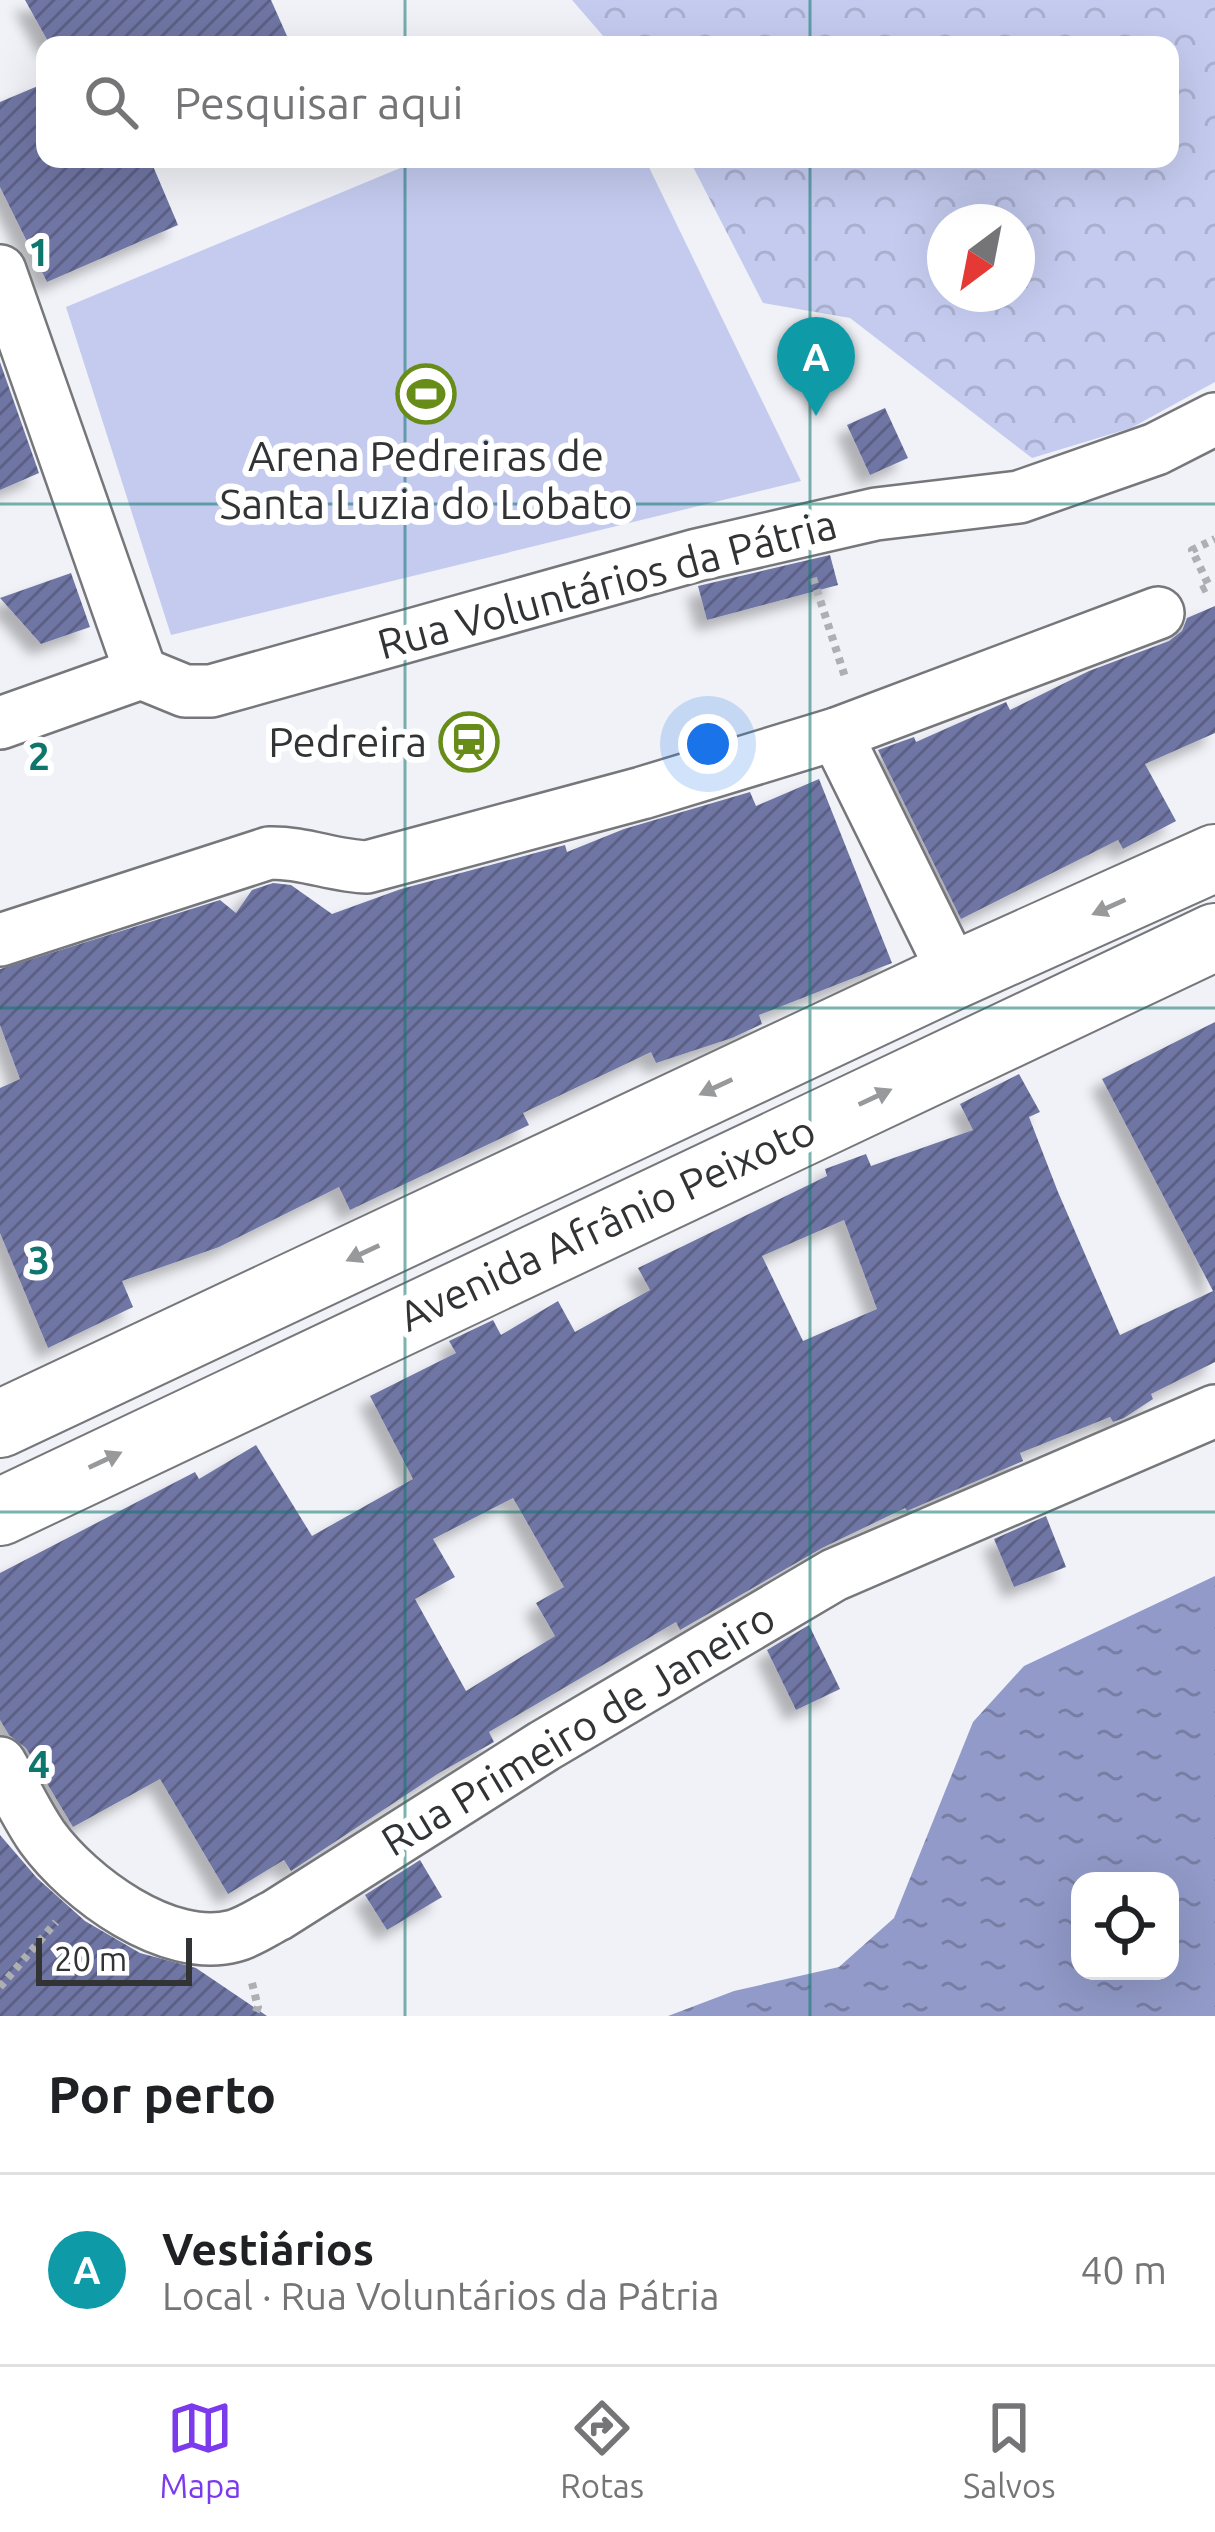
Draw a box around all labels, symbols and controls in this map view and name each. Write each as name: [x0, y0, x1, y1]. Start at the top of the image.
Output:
search box: [36, 36, 1179, 168]
icon: search: [78, 69, 144, 135]
text: Pesquisar aqui: [174, 77, 463, 128]
north arrow: [927, 204, 1035, 312]
text: 1: [28, 230, 50, 273]
pin: A: [777, 317, 855, 416]
sports icon: Arena Pedreiras de Santa Luzia do Lobato: [395, 363, 457, 425]
place label: Arena Pedreiras de Santa Luzia do Lobato: [219, 432, 633, 527]
street label: Rua Voluntários da Pátria: [372, 500, 841, 667]
station icon: Pedreira: [438, 711, 500, 773]
your location: [678, 714, 738, 774]
place label: Pedreira: [268, 718, 427, 765]
text: 2: [28, 734, 50, 777]
one-way arrow: [1091, 897, 1126, 917]
one-way arrow: [698, 1077, 733, 1097]
one-way arrow: [858, 1087, 893, 1107]
street label: Avenida Afrânio Peixoto: [391, 1105, 822, 1340]
text: 3: [28, 1238, 50, 1281]
one-way arrow: [345, 1243, 380, 1263]
one-way arrow: [88, 1450, 123, 1470]
street label: Rua Primeiro de Janeiro: [373, 1593, 783, 1865]
text: 4: [28, 1742, 50, 1785]
map controls: [1071, 1872, 1179, 1980]
button: locate: [1071, 1872, 1179, 1980]
scale bar: [36, 1932, 192, 1985]
text: 20 m: [54, 1940, 127, 1977]
text: Por perto: [48, 2065, 276, 2123]
text: Vestiários: [162, 2223, 374, 2274]
text: A: [73, 2248, 101, 2291]
text: 40 m: [1080, 2248, 1167, 2291]
text: Local · Rua Voluntários da Pátria: [162, 2274, 720, 2317]
tab: Mapa: [159, 2395, 241, 2504]
tab: Rotas: [560, 2395, 644, 2504]
tab: Salvos: [963, 2395, 1056, 2504]

